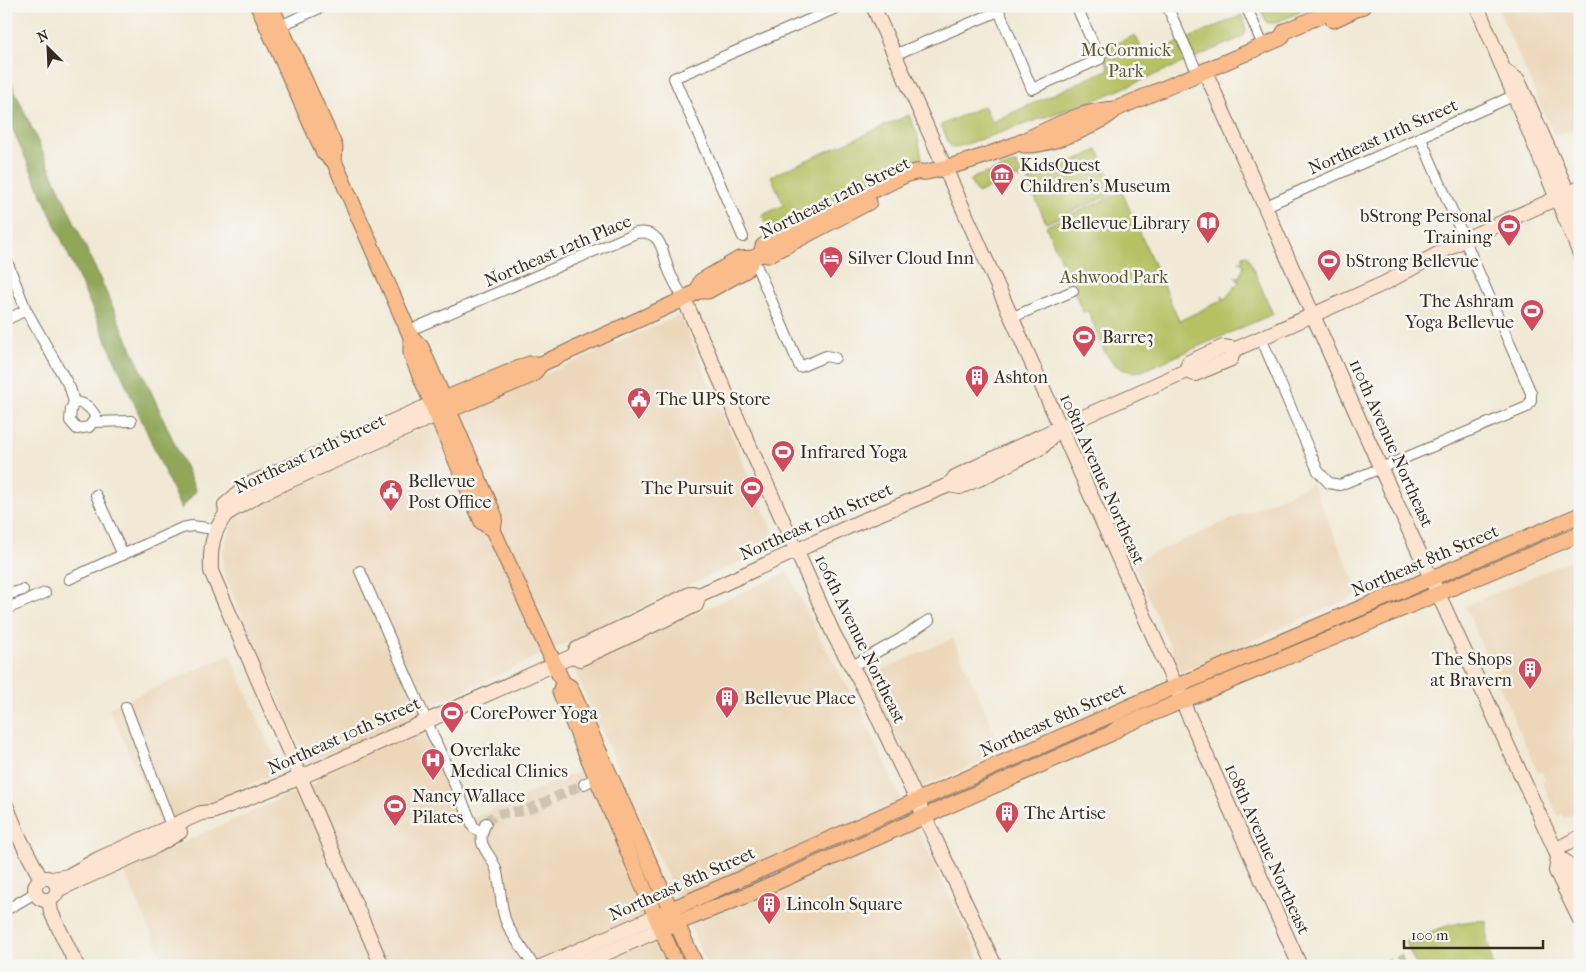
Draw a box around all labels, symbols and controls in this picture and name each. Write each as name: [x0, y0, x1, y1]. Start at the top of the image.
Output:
north arrow: [22, 22, 72, 72]
text: N: [35, 27, 52, 47]
park label: McCormick Park: [1081, 40, 1172, 82]
street label: Northeast 11th Street: [1305, 94, 1462, 179]
street label: Northeast 12th Street: [757, 152, 914, 243]
place label: KidsQuest Children's Museum: [1020, 155, 1170, 197]
museum icon: KidsQuest Children's Museum: [989, 162, 1015, 196]
place label: bStrong Personal Training: [1359, 206, 1492, 248]
street label: Northeast 12th Place: [481, 210, 635, 291]
library icon: Bellevue Library: [1195, 210, 1221, 244]
place label: Bellevue Library: [1060, 213, 1191, 234]
sports icon: bStrong Personal Training: [1496, 213, 1522, 247]
hotel icon: Silver Cloud Inn: [818, 245, 844, 279]
place label: Silver Cloud Inn: [848, 248, 975, 269]
sports icon: bStrong Bellevue: [1316, 248, 1342, 282]
place label: bStrong Bellevue: [1345, 251, 1479, 272]
park label: Ashwood Park: [1059, 267, 1169, 288]
place label: The Ashram Yoga Bellevue: [1404, 291, 1514, 333]
sports icon: The Ashram Yoga Bellevue: [1519, 298, 1545, 332]
sports icon: Barre3: [1071, 324, 1097, 358]
place label: Barre3: [1102, 327, 1154, 348]
street label: 110th Avenue Northeast: [1344, 356, 1438, 531]
building icon: Ashton: [964, 364, 990, 398]
place label: Ashton: [993, 367, 1049, 388]
public building icon: The UPS Store: [626, 386, 652, 420]
place label: The UPS Store: [656, 389, 771, 410]
street label: 108th Avenue Northeast: [1055, 390, 1149, 568]
street label: Northeast 12th Street: [231, 410, 389, 498]
sports icon: Infrared Yoga: [770, 439, 796, 473]
place label: Infrared Yoga: [800, 442, 908, 463]
place label: Bellevue Post Office: [408, 471, 491, 513]
sports icon: The Pursuit: [739, 475, 765, 509]
public building icon: Bellevue Post Office: [378, 478, 404, 512]
place label: The Pursuit: [642, 478, 735, 499]
street label: Northeast 10th Street: [736, 479, 896, 565]
street label: Northeast 8th Street: [1348, 520, 1502, 601]
street label: 106th Avenue Northeast: [810, 551, 910, 727]
place label: The Shops at Bravern: [1430, 649, 1513, 691]
building icon: The Shops at Bravern: [1517, 656, 1543, 690]
street label: Northeast 8th Street: [977, 678, 1130, 762]
building icon: Bellevue Place: [714, 685, 740, 719]
place label: Bellevue Place: [744, 688, 856, 709]
street label: Northeast 10th Street: [264, 693, 424, 779]
sports icon: CorePower Yoga: [439, 700, 465, 734]
place label: CorePower Yoga: [470, 703, 598, 724]
place label: Overlake Medical Clinics: [450, 740, 568, 782]
hospital icon: Overlake Medical Clinics: [420, 747, 446, 781]
street label: 108th Avenue Northeast: [1220, 760, 1314, 938]
place label: Nancy Wallace Pilates: [412, 786, 525, 828]
sports icon: Nancy Wallace Pilates: [382, 793, 408, 827]
building icon: The Artise: [994, 800, 1020, 834]
place label: The Artise: [1024, 803, 1106, 824]
street label: Northeast 8th Street: [606, 842, 759, 926]
building icon: Lincoln Square: [756, 891, 782, 925]
place label: Lincoln Square: [786, 894, 902, 915]
scale bar: [1404, 917, 1542, 949]
text: 100 m: [1411, 926, 1449, 944]

